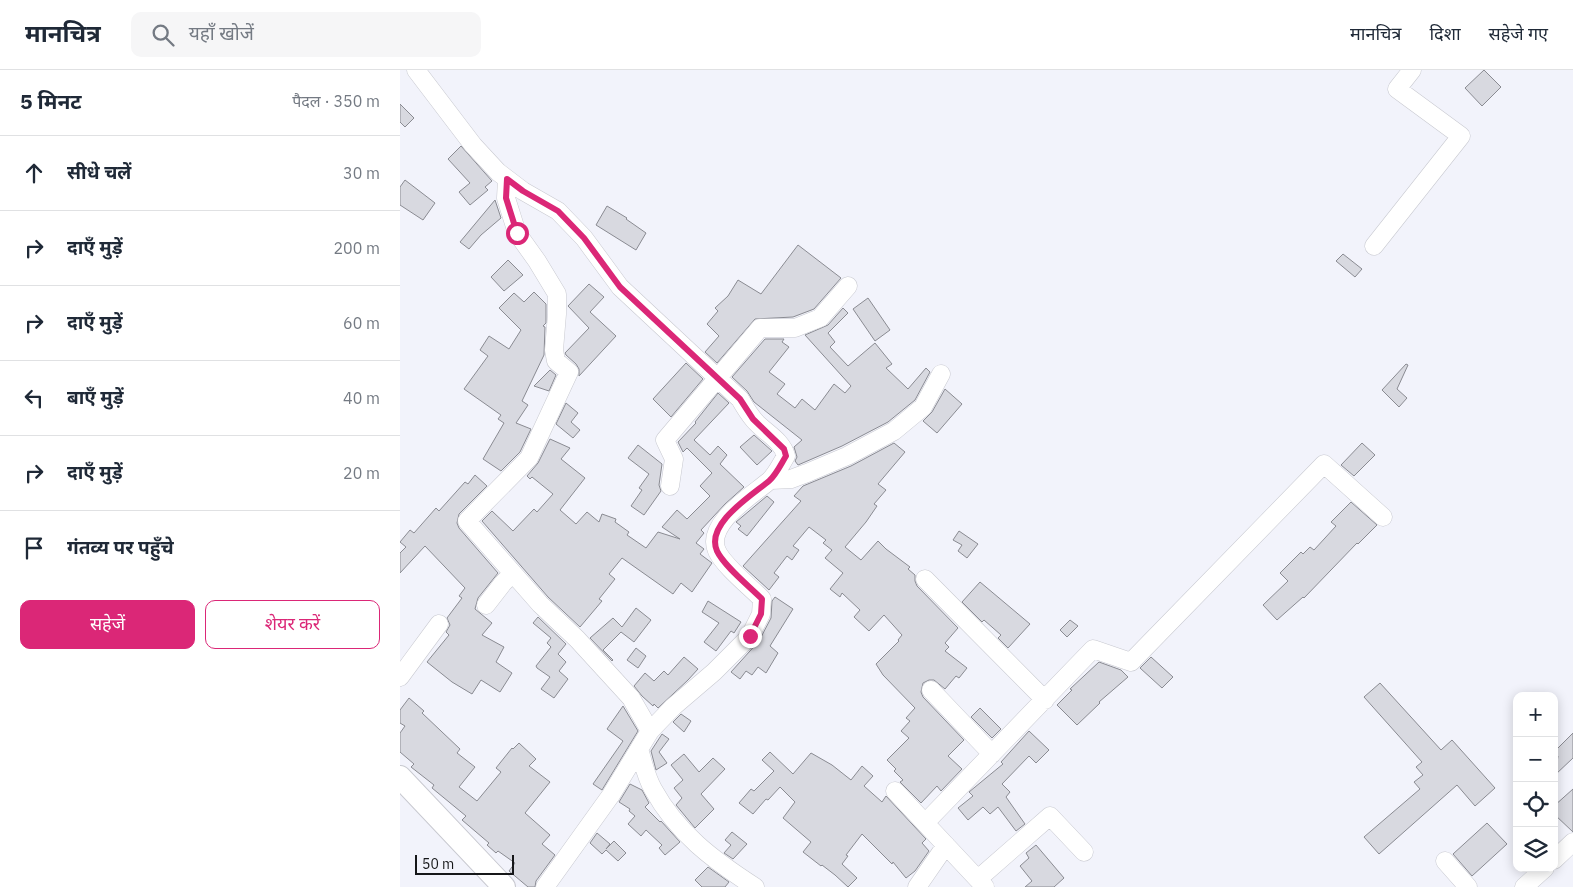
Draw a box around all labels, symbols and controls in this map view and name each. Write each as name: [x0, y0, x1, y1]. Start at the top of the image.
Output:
search box: [131, 12, 481, 57]
text: मानचित्र: [25, 17, 101, 49]
icon: search: [149, 21, 177, 49]
text: यहाँ खोजें: [189, 21, 254, 45]
text: मानचित्र: [1350, 22, 1401, 45]
text: दिशा: [1429, 22, 1461, 45]
text: सहेजे गए: [1489, 22, 1548, 45]
text: 5 मिनट: [20, 87, 82, 115]
text: पैदल · 350 m: [292, 91, 380, 111]
icon: ahead: [20, 159, 48, 187]
text: सीधे चलें: [67, 160, 131, 184]
text: 30 m: [343, 163, 380, 183]
route start: [506, 222, 529, 245]
icon: right: [20, 234, 48, 262]
text: दाएँ मुड़ें: [67, 235, 123, 259]
text: 200 m: [333, 238, 380, 258]
icon: right: [20, 309, 48, 337]
text: दाएँ मुड़ें: [67, 310, 123, 334]
text: 60 m: [343, 313, 380, 333]
icon: left: [20, 384, 48, 412]
text: बाएँ मुड़ें: [67, 385, 124, 409]
text: 40 m: [343, 388, 380, 408]
icon: right: [20, 459, 48, 487]
text: दाएँ मुड़ें: [67, 460, 123, 484]
text: 20 m: [343, 463, 380, 483]
icon: arrive: [20, 534, 48, 562]
text: गंतव्य पर पहुँचे: [67, 535, 174, 559]
button: सहेजें: [20, 600, 195, 649]
button: शेयर करें: [205, 600, 380, 649]
route end: [739, 625, 762, 648]
map controls: [1513, 692, 1558, 872]
button: +: [1513, 692, 1558, 737]
button: −: [1513, 737, 1558, 782]
button: locate: [1513, 782, 1558, 827]
button: layers: [1513, 827, 1558, 872]
scale bar: [415, 852, 514, 875]
text: 50 m: [422, 855, 454, 873]

